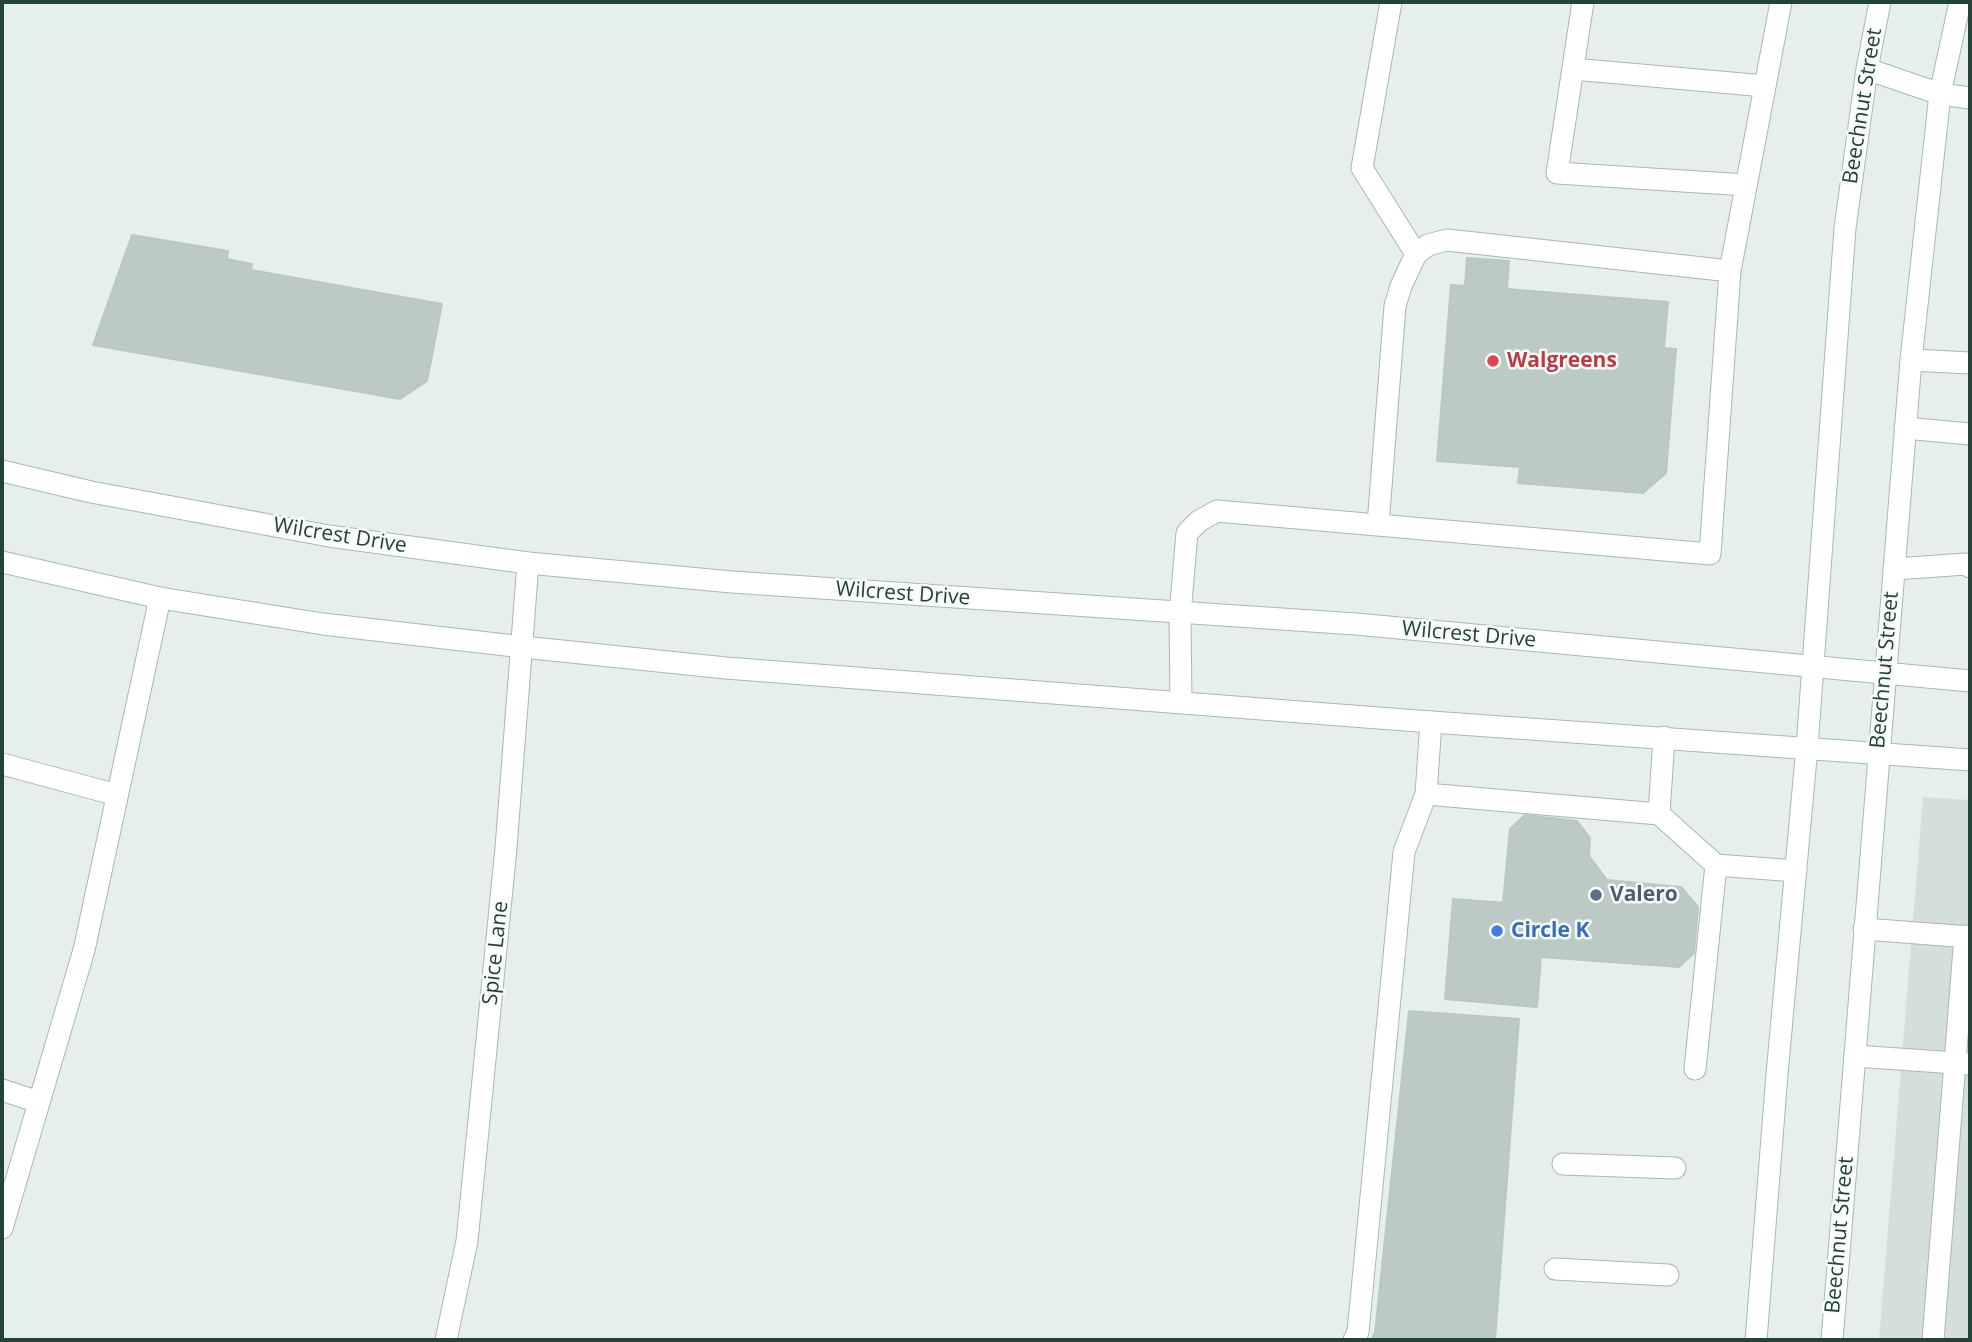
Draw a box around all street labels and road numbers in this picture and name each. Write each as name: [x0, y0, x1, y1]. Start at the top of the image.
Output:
street label: Beechnut Street: [1838, 26, 1888, 186]
street label: Wilcrest Drive: [271, 513, 409, 559]
street label: Wilcrest Drive: [835, 577, 971, 611]
street label: Beechnut Street: [1866, 590, 1904, 750]
street label: Wilcrest Drive: [1401, 617, 1537, 653]
street label: Spice Lane: [478, 900, 514, 1006]
street label: Beechnut Street: [1821, 1155, 1859, 1315]

